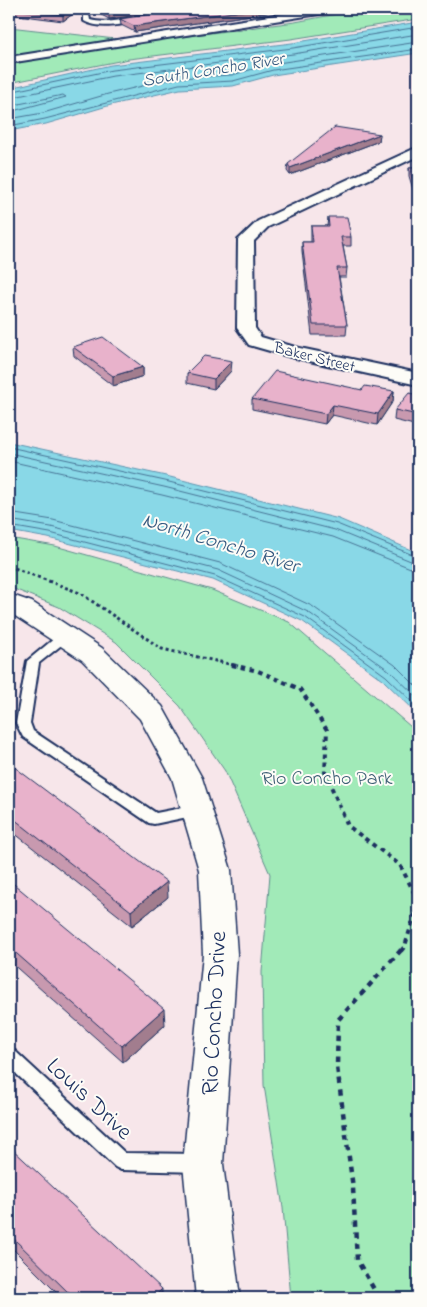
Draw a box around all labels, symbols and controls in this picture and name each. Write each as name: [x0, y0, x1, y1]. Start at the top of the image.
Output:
water label: South Concho River: [141, 47, 288, 95]
street label: Baker Street: [270, 336, 358, 380]
water label: North Concho River: [138, 506, 305, 583]
park label: Rio Concho Park: [261, 765, 393, 794]
street label: Rio Concho Drive: [194, 930, 237, 1096]
street label: Louis Drive: [37, 1050, 140, 1150]

